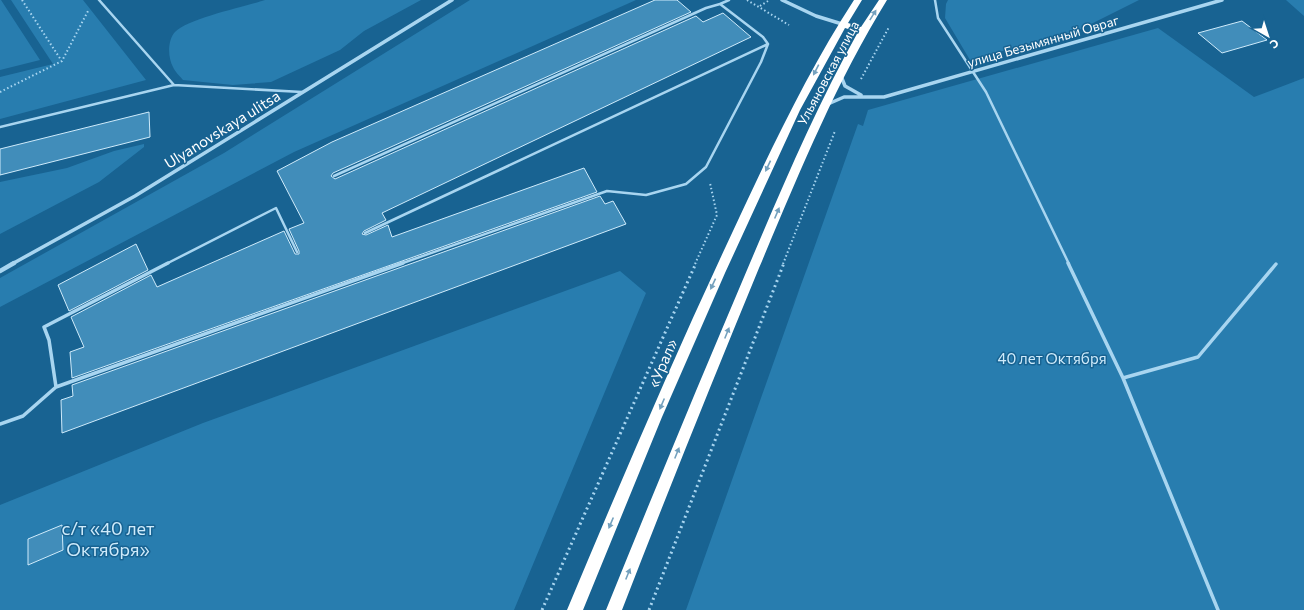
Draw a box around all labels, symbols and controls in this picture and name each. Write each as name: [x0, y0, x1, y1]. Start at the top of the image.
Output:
one-way arrow: [870, 9, 877, 21]
street label: улица Безымянный Овраг: [966, 12, 1121, 70]
north arrow: [1248, 16, 1288, 56]
street label: Ульяновская улица: [794, 18, 862, 128]
text: С: [1267, 37, 1282, 52]
one-way arrow: [812, 64, 819, 76]
street label: Ulyanovskaya ulitsa: [161, 86, 283, 172]
one-way arrow: [765, 161, 771, 172]
one-way arrow: [774, 207, 780, 219]
one-way arrow: [710, 279, 716, 290]
one-way arrow: [724, 327, 730, 339]
street label: «Урал»: [644, 336, 680, 390]
park label: 40 лет Октября: [997, 349, 1107, 367]
one-way arrow: [659, 398, 665, 409]
one-way arrow: [675, 447, 681, 459]
park label: с/т «40 лет Октября»: [61, 517, 155, 560]
one-way arrow: [608, 518, 614, 529]
one-way arrow: [625, 568, 631, 579]

